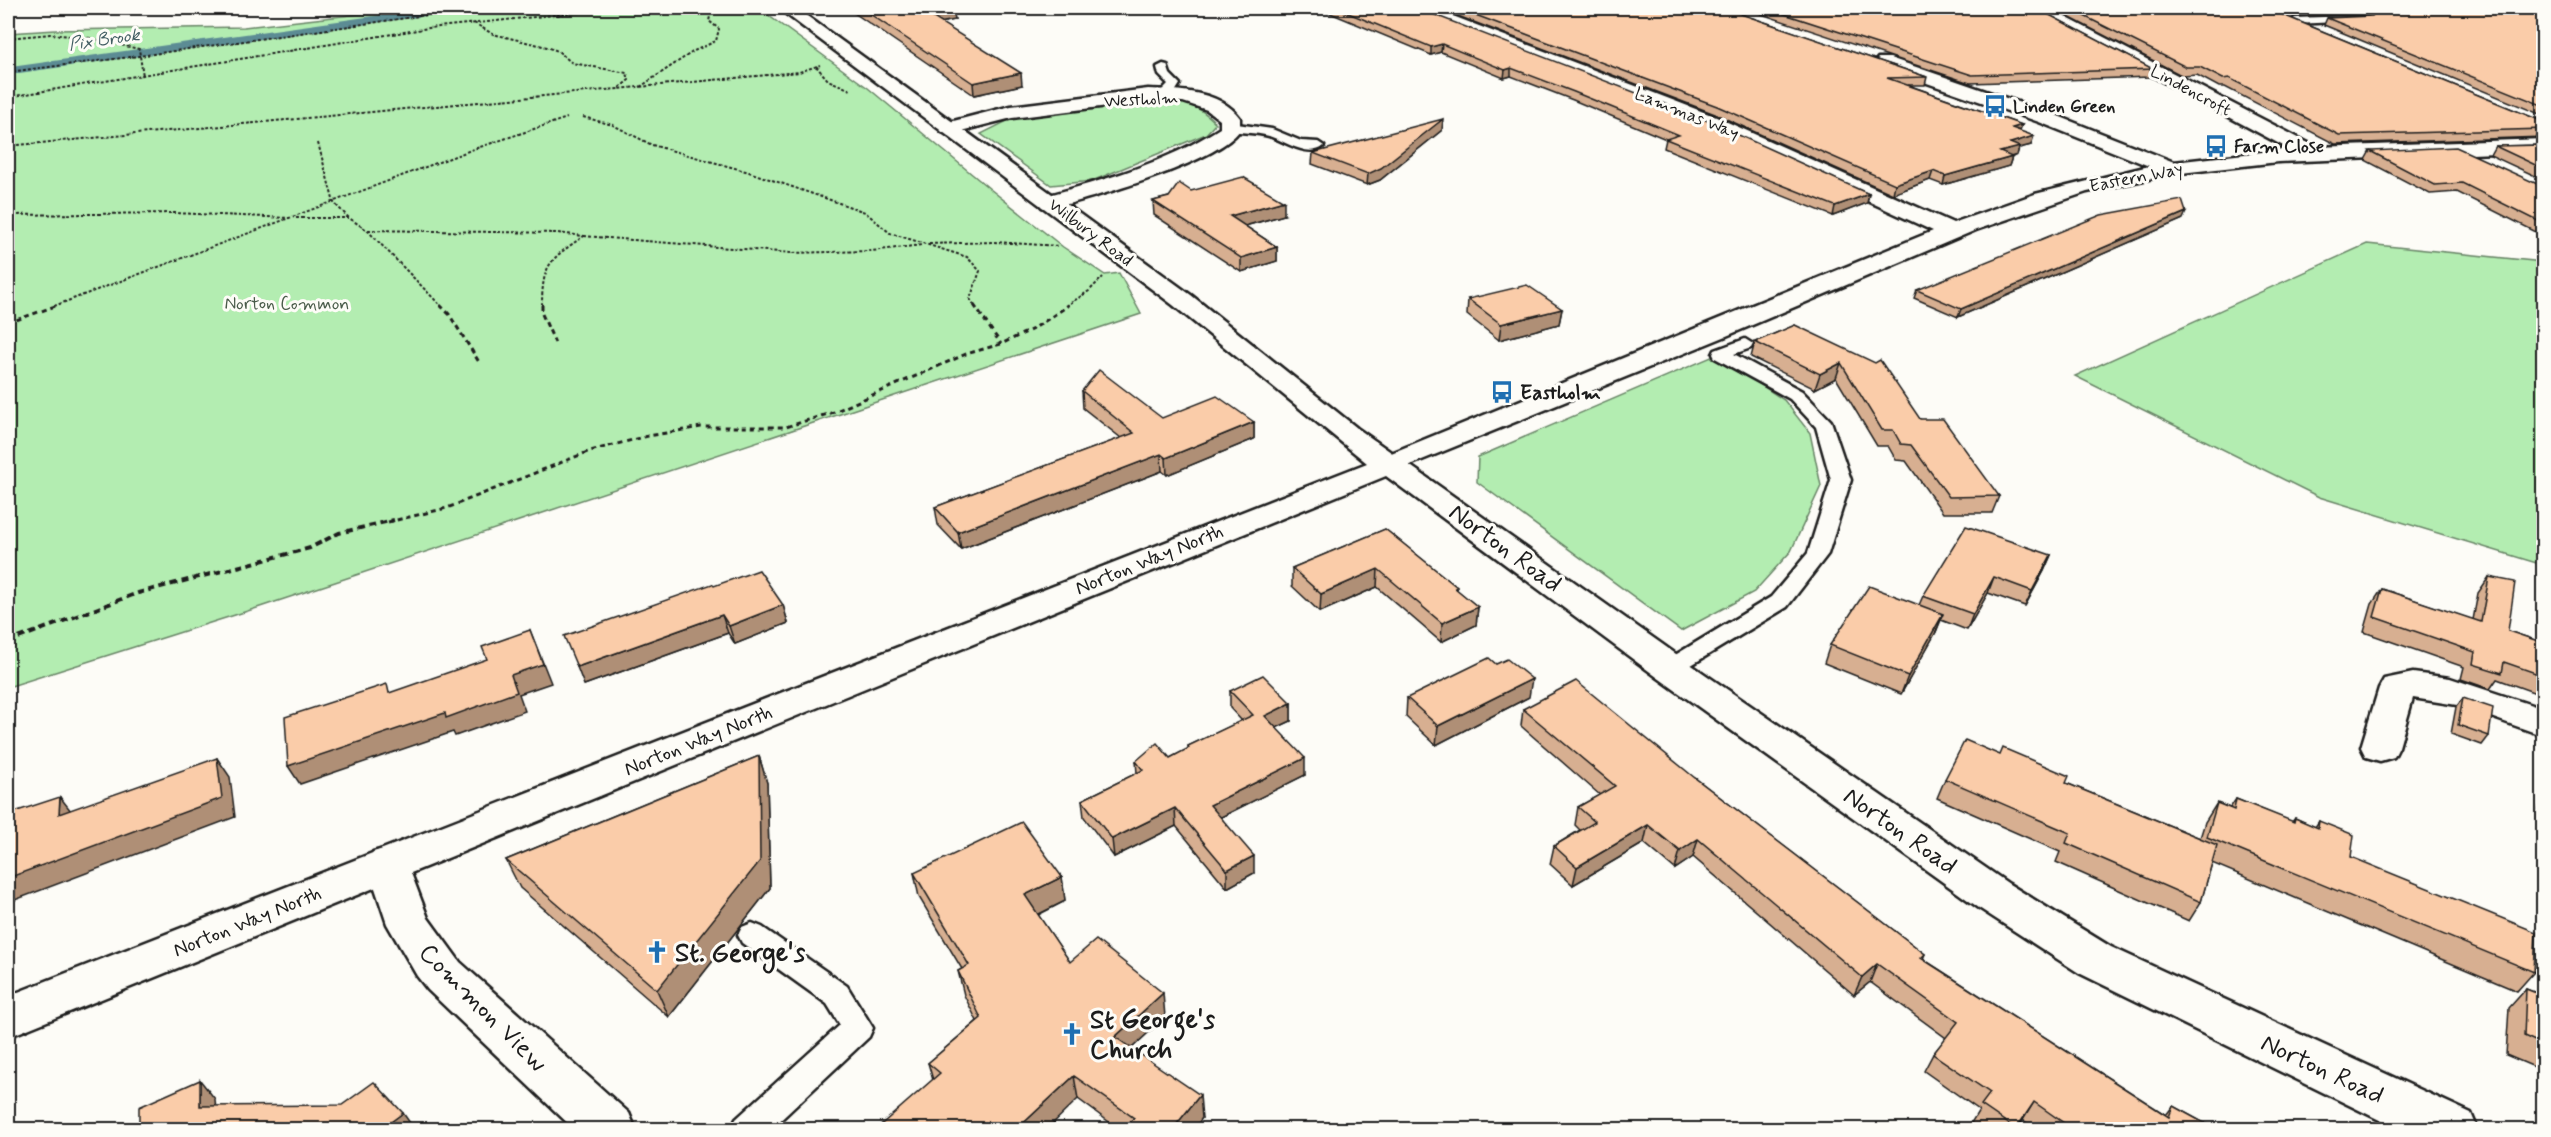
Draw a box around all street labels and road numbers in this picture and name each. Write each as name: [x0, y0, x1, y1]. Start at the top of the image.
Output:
street label: Lindencroft: [2146, 59, 2236, 122]
street label: Lammas Way: [1631, 82, 1743, 146]
street label: Westholm: [1103, 86, 1179, 114]
street label: Eastern Way: [2087, 157, 2185, 199]
street label: Wilbury Road: [1043, 193, 1138, 272]
street label: Norton Road: [1441, 496, 1568, 601]
street label: Norton Way North: [1071, 517, 1228, 602]
street label: Norton Way North: [620, 698, 777, 783]
street label: Norton Road: [1836, 780, 1964, 883]
street label: Norton Way North: [169, 879, 326, 964]
street label: Common View: [411, 937, 554, 1080]
street label: Norton Road: [2255, 1026, 2389, 1113]

